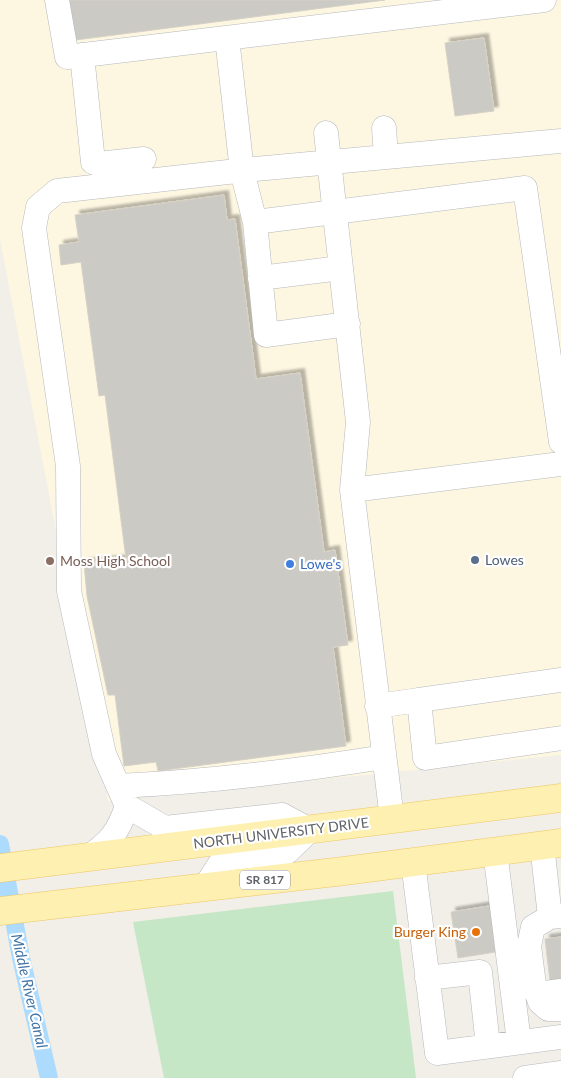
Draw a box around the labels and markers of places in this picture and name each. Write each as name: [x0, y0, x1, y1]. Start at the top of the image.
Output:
place label: Lowes: [485, 551, 524, 568]
place label: Moss High School: [60, 552, 170, 569]
marker: Lowes: [469, 554, 481, 566]
marker: Moss High School: [44, 555, 56, 567]
place label: Lowe's: [300, 555, 341, 572]
marker: Lowe's: [284, 558, 296, 570]
place label: Burger King: [394, 923, 466, 940]
marker: Burger King: [470, 926, 482, 938]

